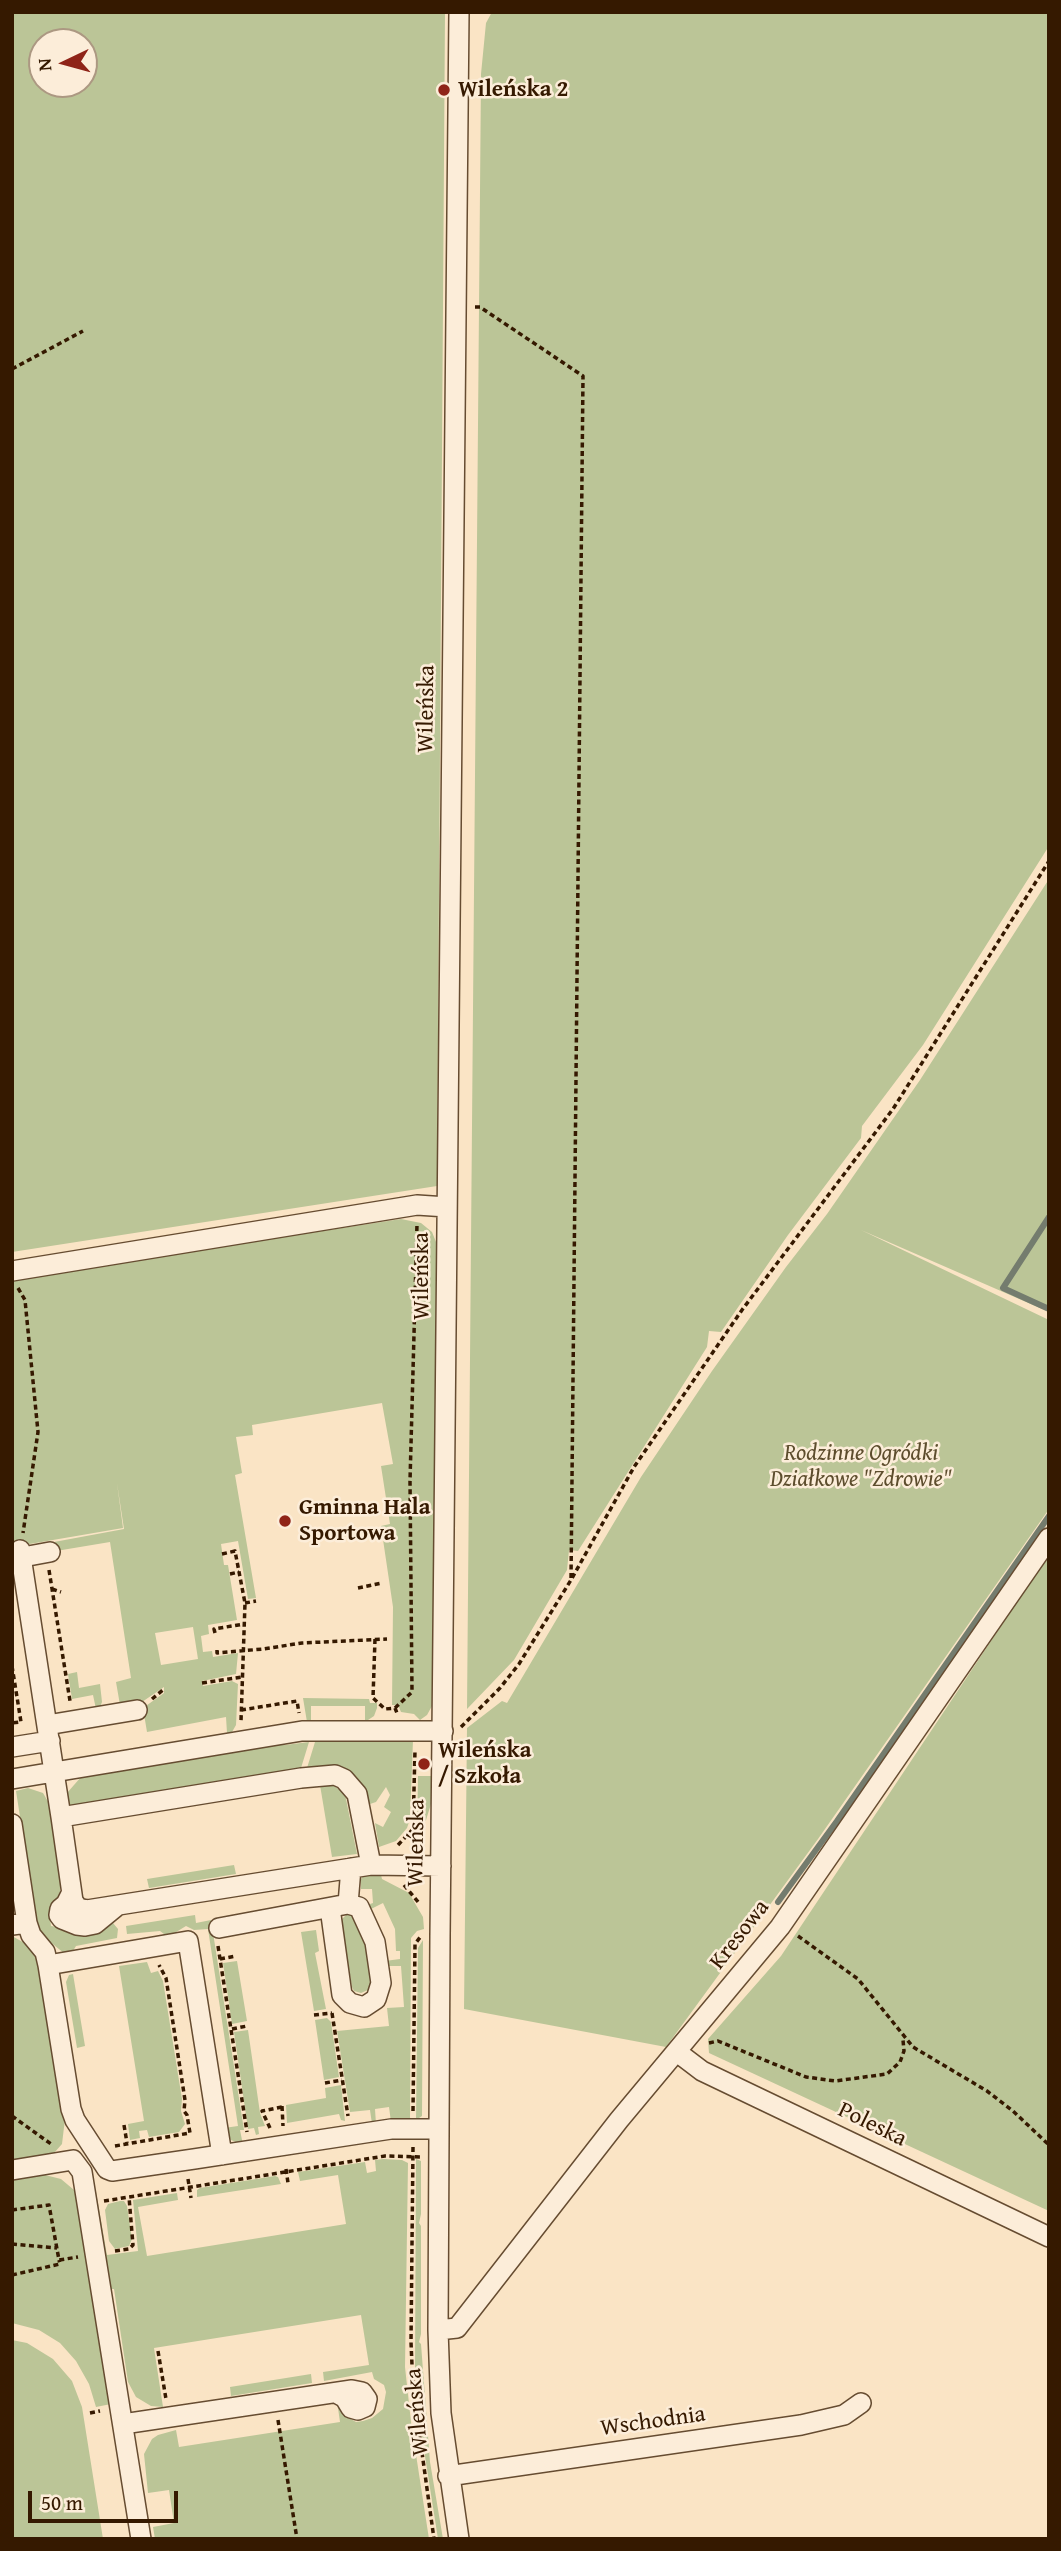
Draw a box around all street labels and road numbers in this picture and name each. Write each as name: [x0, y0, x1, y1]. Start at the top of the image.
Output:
street label: Wileńska: [412, 665, 442, 753]
street label: Wileńska: [408, 1232, 436, 1320]
street label: Wileńska: [402, 1799, 432, 1887]
street label: Kresowa: [704, 1895, 776, 1975]
street label: Poleska: [833, 2097, 911, 2153]
street label: Wileńska: [400, 2367, 436, 2457]
street label: Wschodnia: [599, 2401, 707, 2443]

